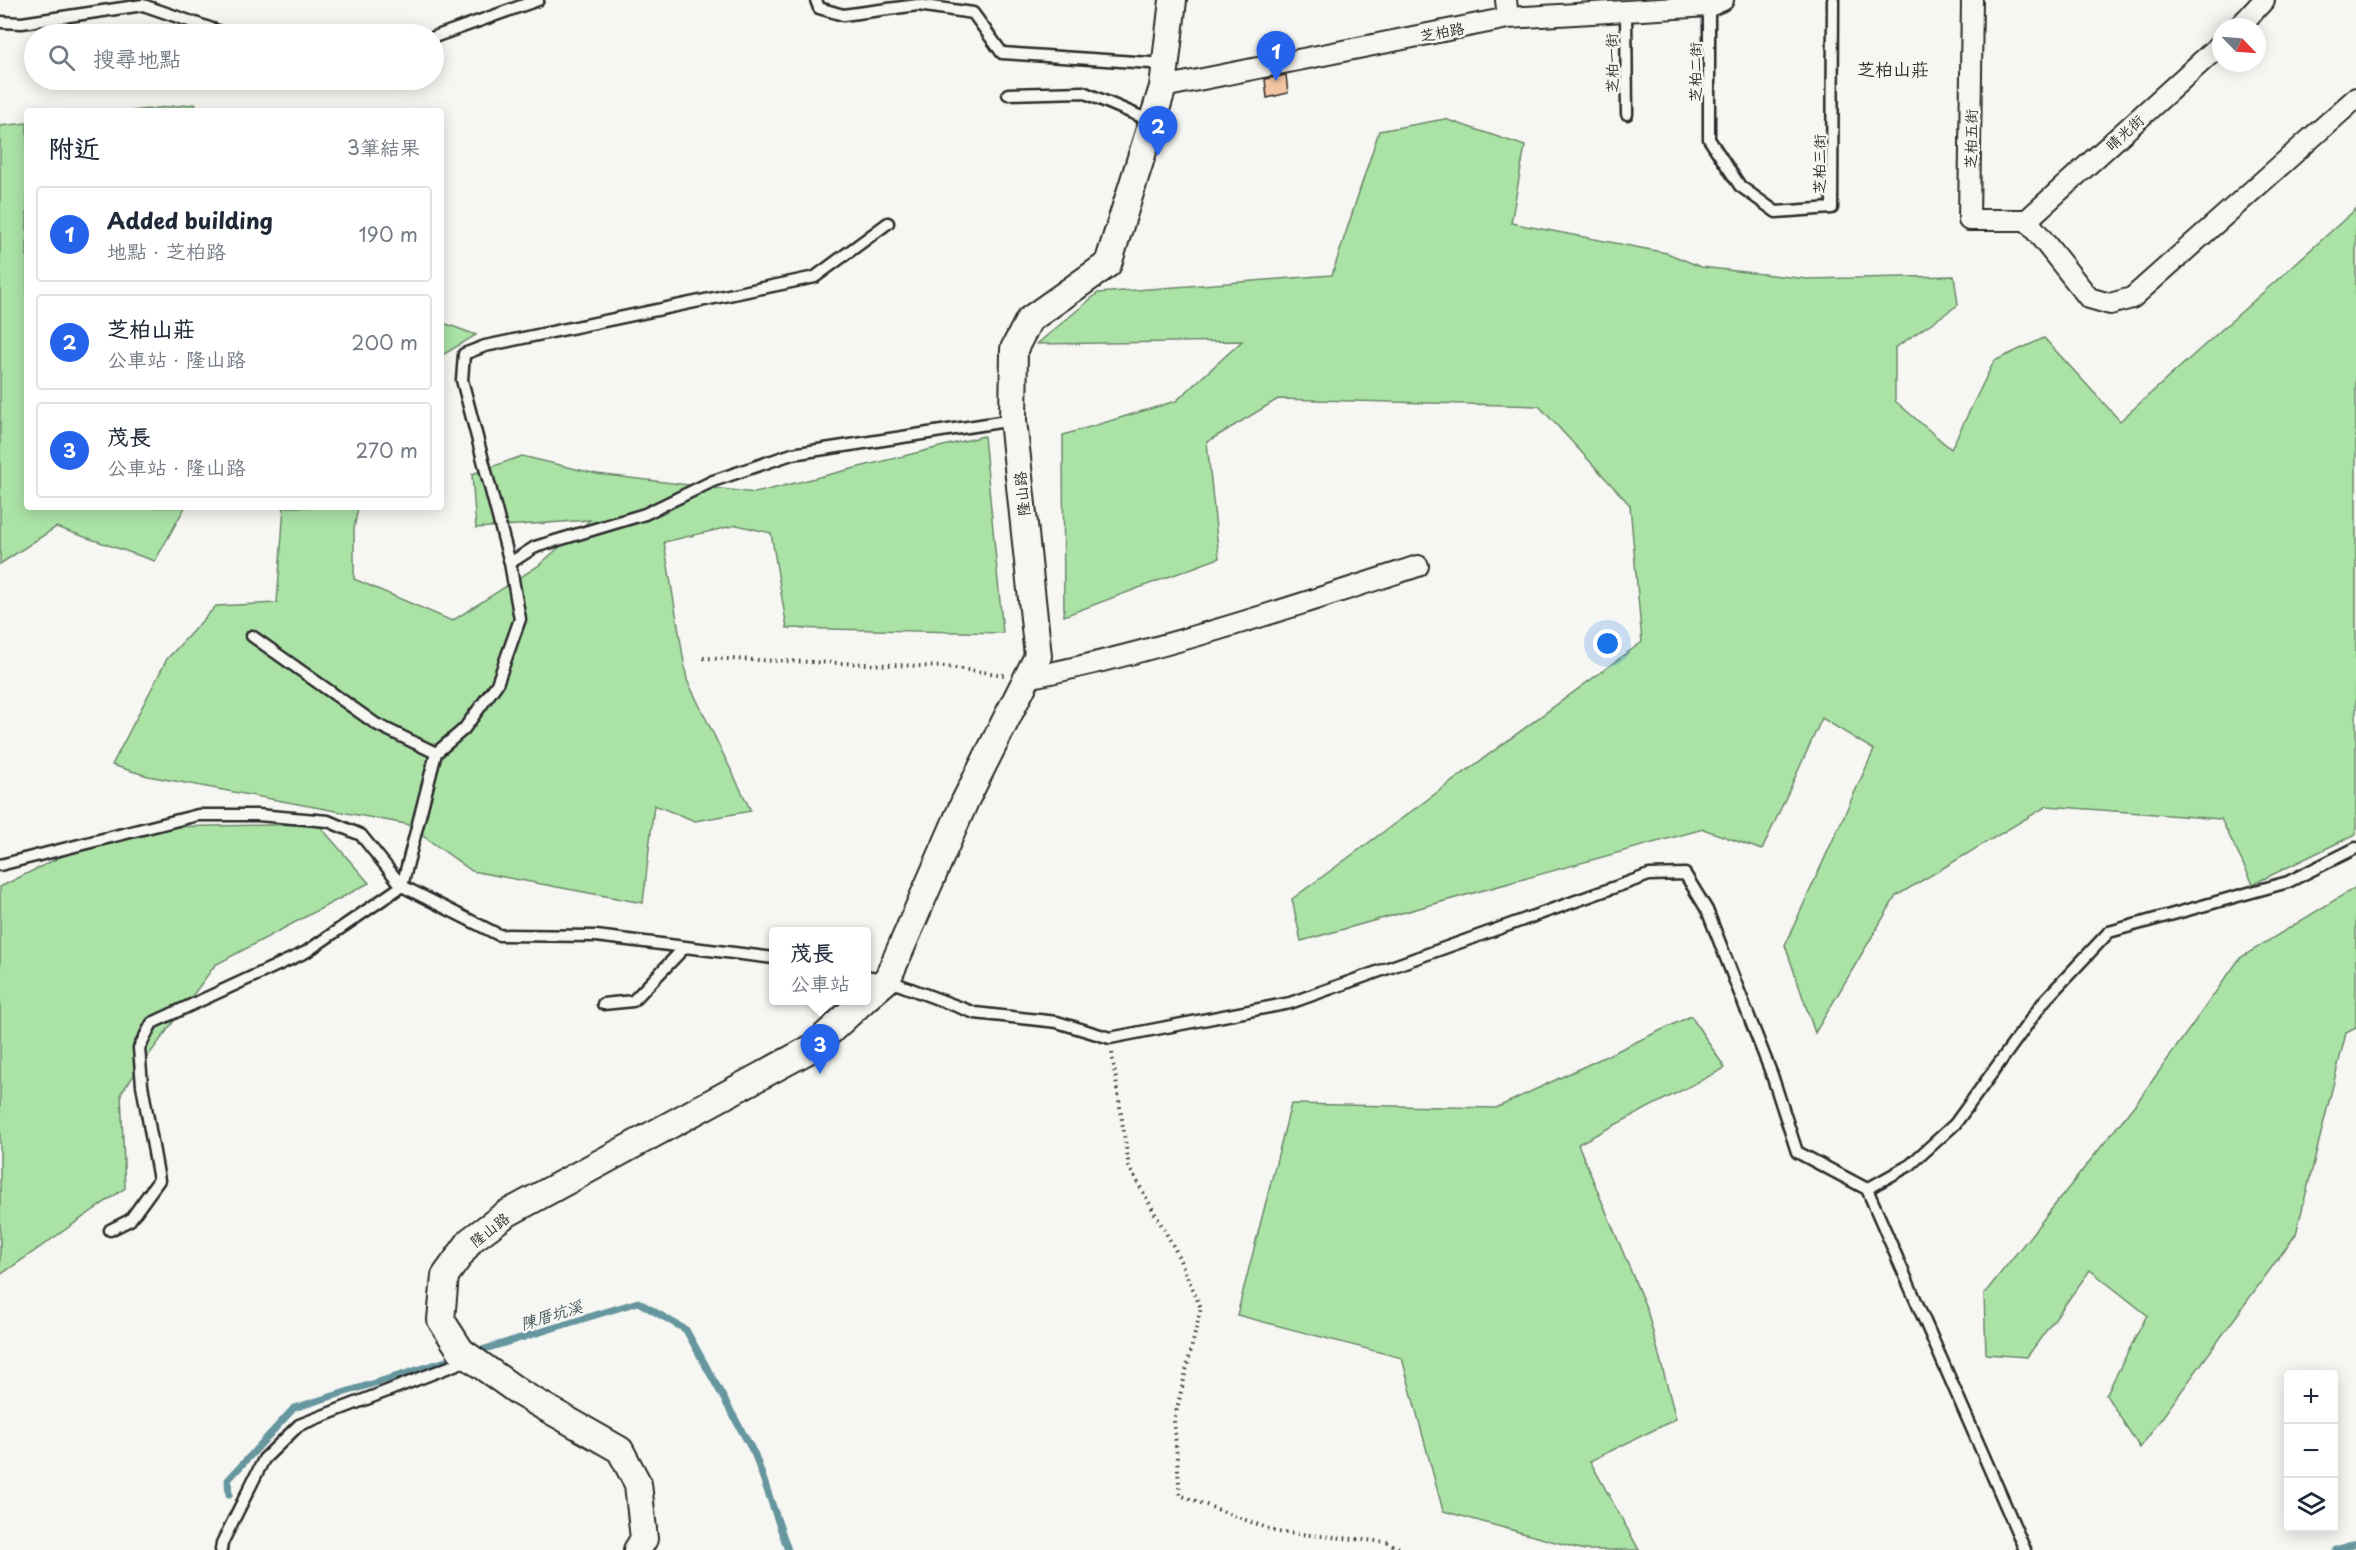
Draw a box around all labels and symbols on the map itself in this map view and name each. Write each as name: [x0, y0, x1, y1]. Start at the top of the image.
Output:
street label: 芝柏路: [1418, 15, 1466, 47]
north arrow: [2212, 18, 2266, 72]
pin: 1: [1256, 32, 1296, 81]
street label: 芝柏一街: [1599, 33, 1623, 93]
street label: 芝柏二街: [1683, 42, 1706, 102]
district label: 芝柏山莊: [1857, 55, 1929, 82]
pin: 2: [1138, 106, 1178, 156]
street label: 晴光街: [2100, 108, 2148, 156]
street label: 芝柏五街: [1958, 109, 1982, 169]
street label: 芝柏三街: [1807, 134, 1830, 194]
street label: 隆山路: [1007, 470, 1035, 518]
your location: [1593, 629, 1622, 658]
pin: 3: [800, 1024, 840, 1074]
street label: 隆山路: [464, 1206, 514, 1252]
water label: 陳厝坑溪: [517, 1293, 586, 1335]

